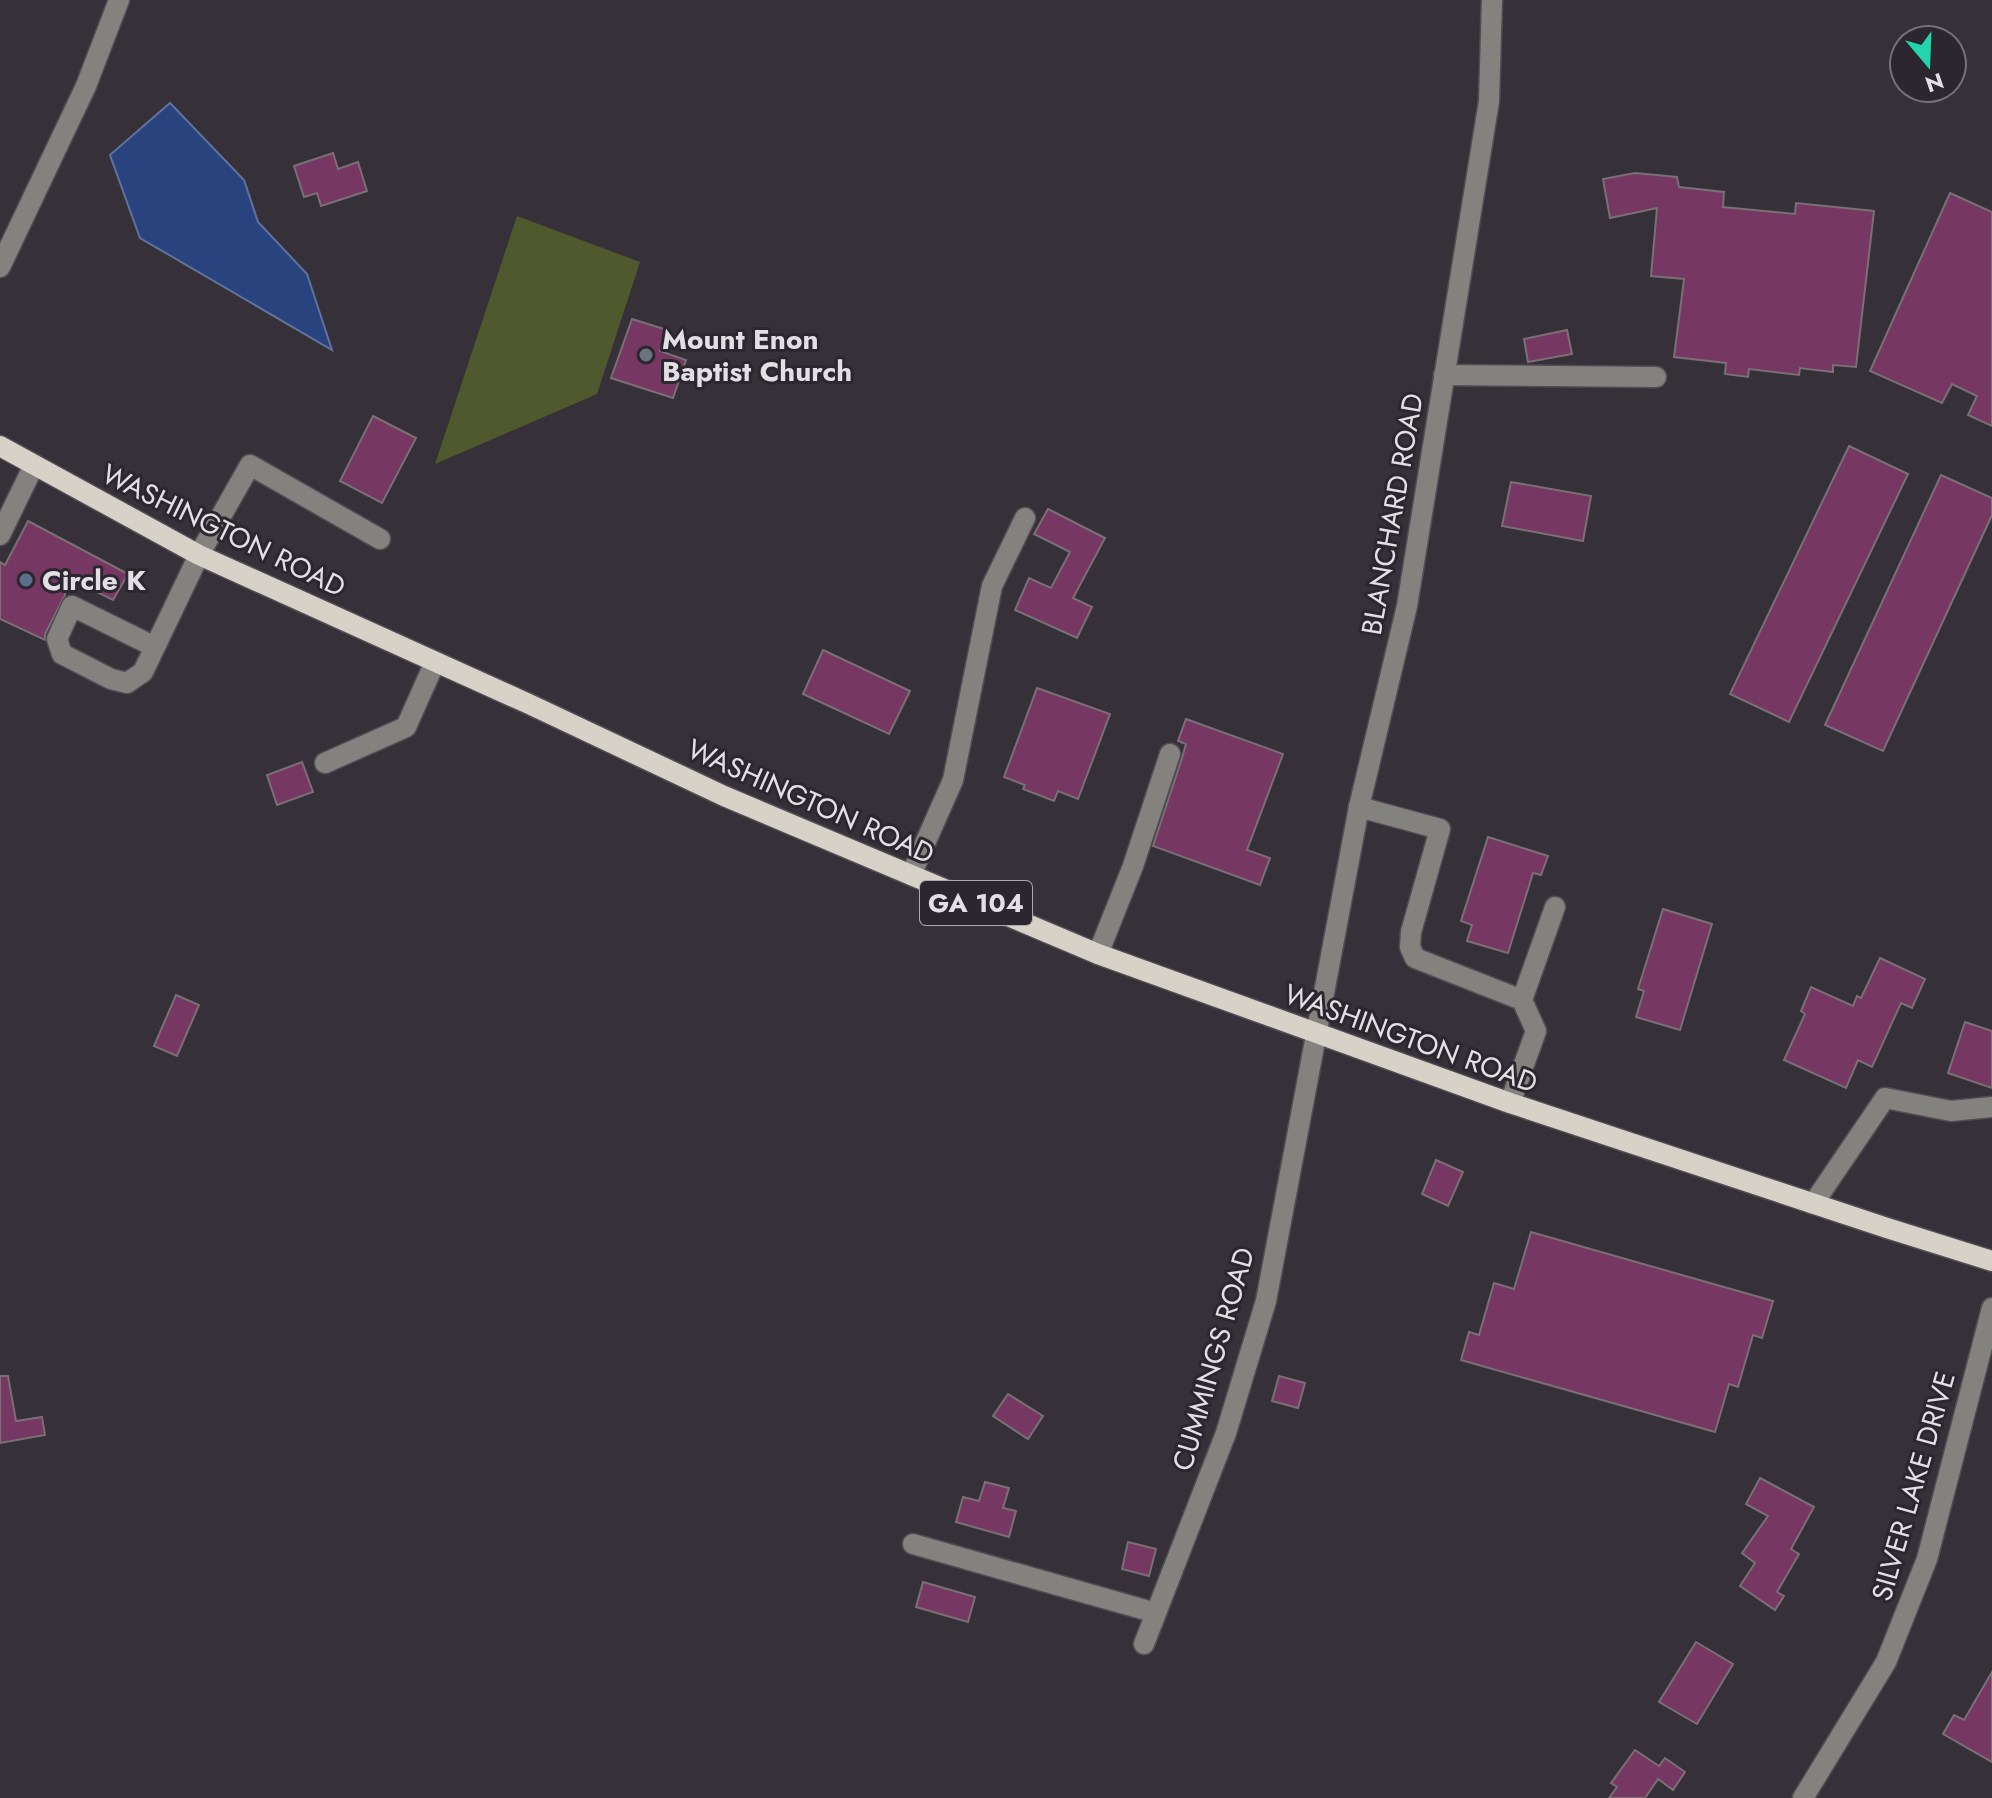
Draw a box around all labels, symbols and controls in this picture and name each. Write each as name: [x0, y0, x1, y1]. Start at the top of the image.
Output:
north arrow: [1888, 24, 1968, 104]
text: N: [1921, 65, 1948, 101]
place label: Mount Enon Baptist Church: [662, 319, 852, 392]
marker: Mount Enon Baptist Church: [637, 346, 655, 364]
street label: BLANCHARD ROAD: [1351, 390, 1434, 638]
street label: WASHINGTON ROAD: [95, 454, 353, 607]
place label: Circle K: [42, 560, 146, 601]
marker: Circle K: [17, 571, 35, 589]
street label: WASHINGTON ROAD: [681, 729, 941, 874]
road number: GA 104: [920, 881, 1032, 925]
street label: WASHINGTON ROAD: [1279, 974, 1543, 1103]
street label: CUMMINGS ROAD: [1162, 1243, 1265, 1476]
street label: SILVER LAKE DRIVE: [1861, 1367, 1966, 1606]

